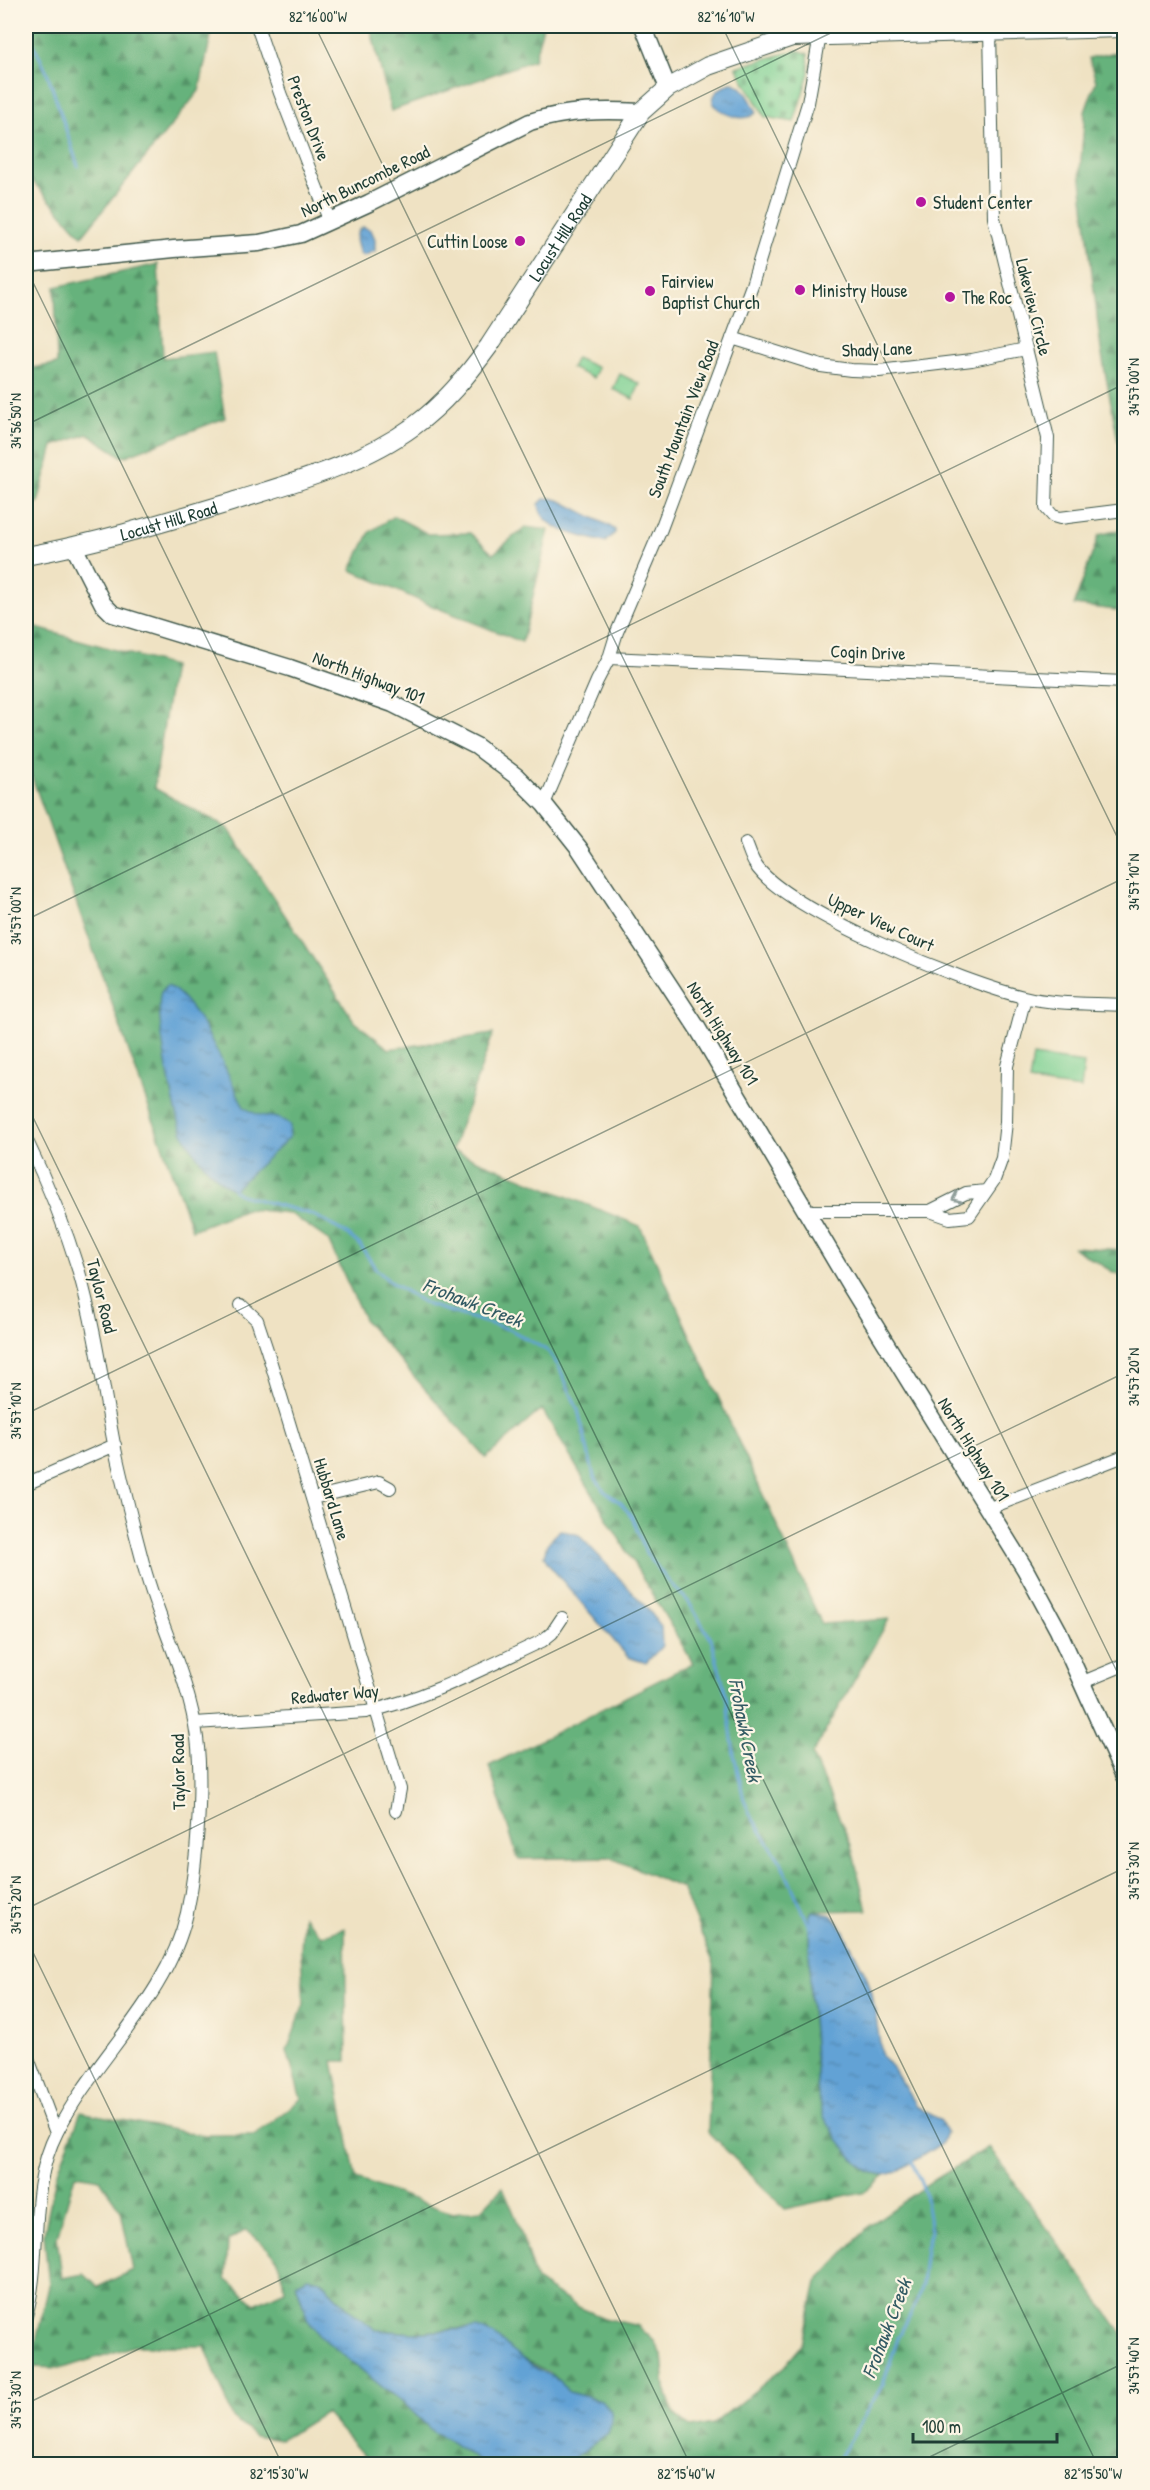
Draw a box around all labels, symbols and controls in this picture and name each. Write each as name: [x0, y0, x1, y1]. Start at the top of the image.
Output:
text: 82°16'00"W: [289, 6, 348, 27]
text: 82°16'10"W: [698, 6, 755, 27]
street label: Preston Drive: [281, 72, 337, 164]
street label: North Buncombe Road: [296, 139, 434, 223]
street label: Locust Hill Road: [522, 189, 597, 286]
place label: Student Center: [933, 190, 1033, 215]
marker: Student Center: [914, 195, 928, 209]
place label: Cuttin Loose: [427, 229, 508, 254]
marker: Cuttin Loose: [513, 234, 527, 248]
street label: Lakeview Circle: [1010, 256, 1058, 358]
place label: Fairview Baptist Church: [661, 269, 760, 315]
place label: Ministry House: [812, 278, 908, 303]
marker: Ministry House: [793, 283, 807, 297]
marker: Fairview Baptist Church: [643, 284, 657, 298]
place label: The Roc: [962, 285, 1012, 310]
marker: The Roc: [943, 290, 957, 304]
street label: Shady Lane: [841, 335, 913, 363]
street label: South Mountain View Road: [641, 337, 725, 501]
text: 34°57'00"N: [1123, 358, 1144, 416]
text: 34°56'50"N: [5, 393, 26, 449]
street label: Locust Hill Road: [118, 495, 220, 546]
street label: Cogin Drive: [830, 638, 906, 666]
street label: North Highway 101: [309, 644, 429, 710]
text: 34°57'10"N: [1123, 854, 1144, 910]
street label: Upper View Court: [824, 886, 939, 958]
text: 34°57'00"N: [5, 887, 26, 945]
street label: North Highway 101: [681, 976, 765, 1090]
one-way arrow: [952, 1190, 963, 1202]
street label: Taylor Road: [81, 1256, 123, 1336]
water label: Frohawk Creek: [419, 1271, 528, 1334]
text: 34°57'20"N: [1123, 1348, 1144, 1406]
text: 34°57'10"N: [5, 1383, 26, 1439]
street label: North Highway 101: [932, 1392, 1016, 1506]
street label: Hubbard Lane: [308, 1455, 356, 1543]
water label: Frohawk Creek: [723, 1676, 770, 1786]
street label: Redwater Way: [290, 1678, 380, 1710]
street label: Taylor Road: [165, 1734, 191, 1810]
text: 34°57'30"N: [1123, 1842, 1144, 1900]
text: 34°57'20"N: [5, 1876, 26, 1934]
water label: Frohawk Creek: [855, 2273, 918, 2382]
text: 34°57'40"N: [1123, 2338, 1144, 2394]
text: 34°57'30"N: [5, 2371, 26, 2429]
scale bar: [913, 2406, 1057, 2444]
text: 100 m: [922, 2414, 961, 2439]
text: 82°15'30"W: [250, 2463, 309, 2484]
text: 82°15'40"W: [657, 2463, 715, 2484]
text: 82°15'50"W: [1064, 2463, 1123, 2484]

